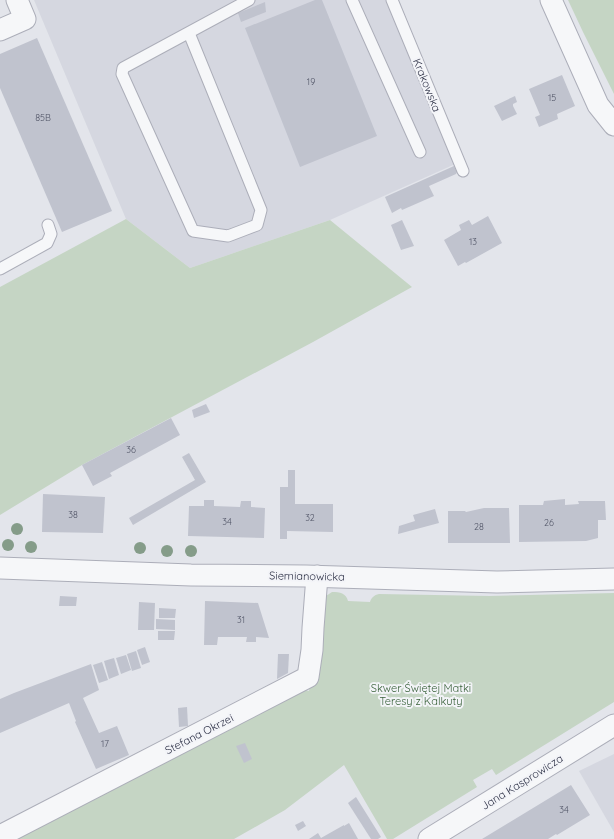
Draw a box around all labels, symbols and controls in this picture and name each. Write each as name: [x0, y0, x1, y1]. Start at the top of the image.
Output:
street label: Krakowska: [410, 56, 444, 114]
house number: 19: [307, 76, 315, 87]
house number: 15: [548, 92, 556, 103]
house number: 85B: [35, 112, 51, 123]
house number: 13: [469, 236, 477, 247]
house number: 36: [126, 444, 136, 455]
house number: 38: [68, 509, 78, 520]
house number: 32: [305, 512, 315, 523]
house number: 34: [222, 516, 232, 527]
house number: 26: [544, 517, 554, 528]
house number: 28: [474, 521, 484, 532]
street label: Siemianowicka: [269, 568, 345, 584]
house number: 31: [237, 614, 245, 625]
park label: Skwer Świętej Matki Teresy z Kalkuty: [371, 681, 471, 708]
street label: Stefana Okrzei: [162, 711, 236, 757]
house number: 17: [101, 738, 109, 749]
street label: Jana Kasprowicza: [479, 751, 565, 813]
house number: 34: [559, 804, 569, 815]

